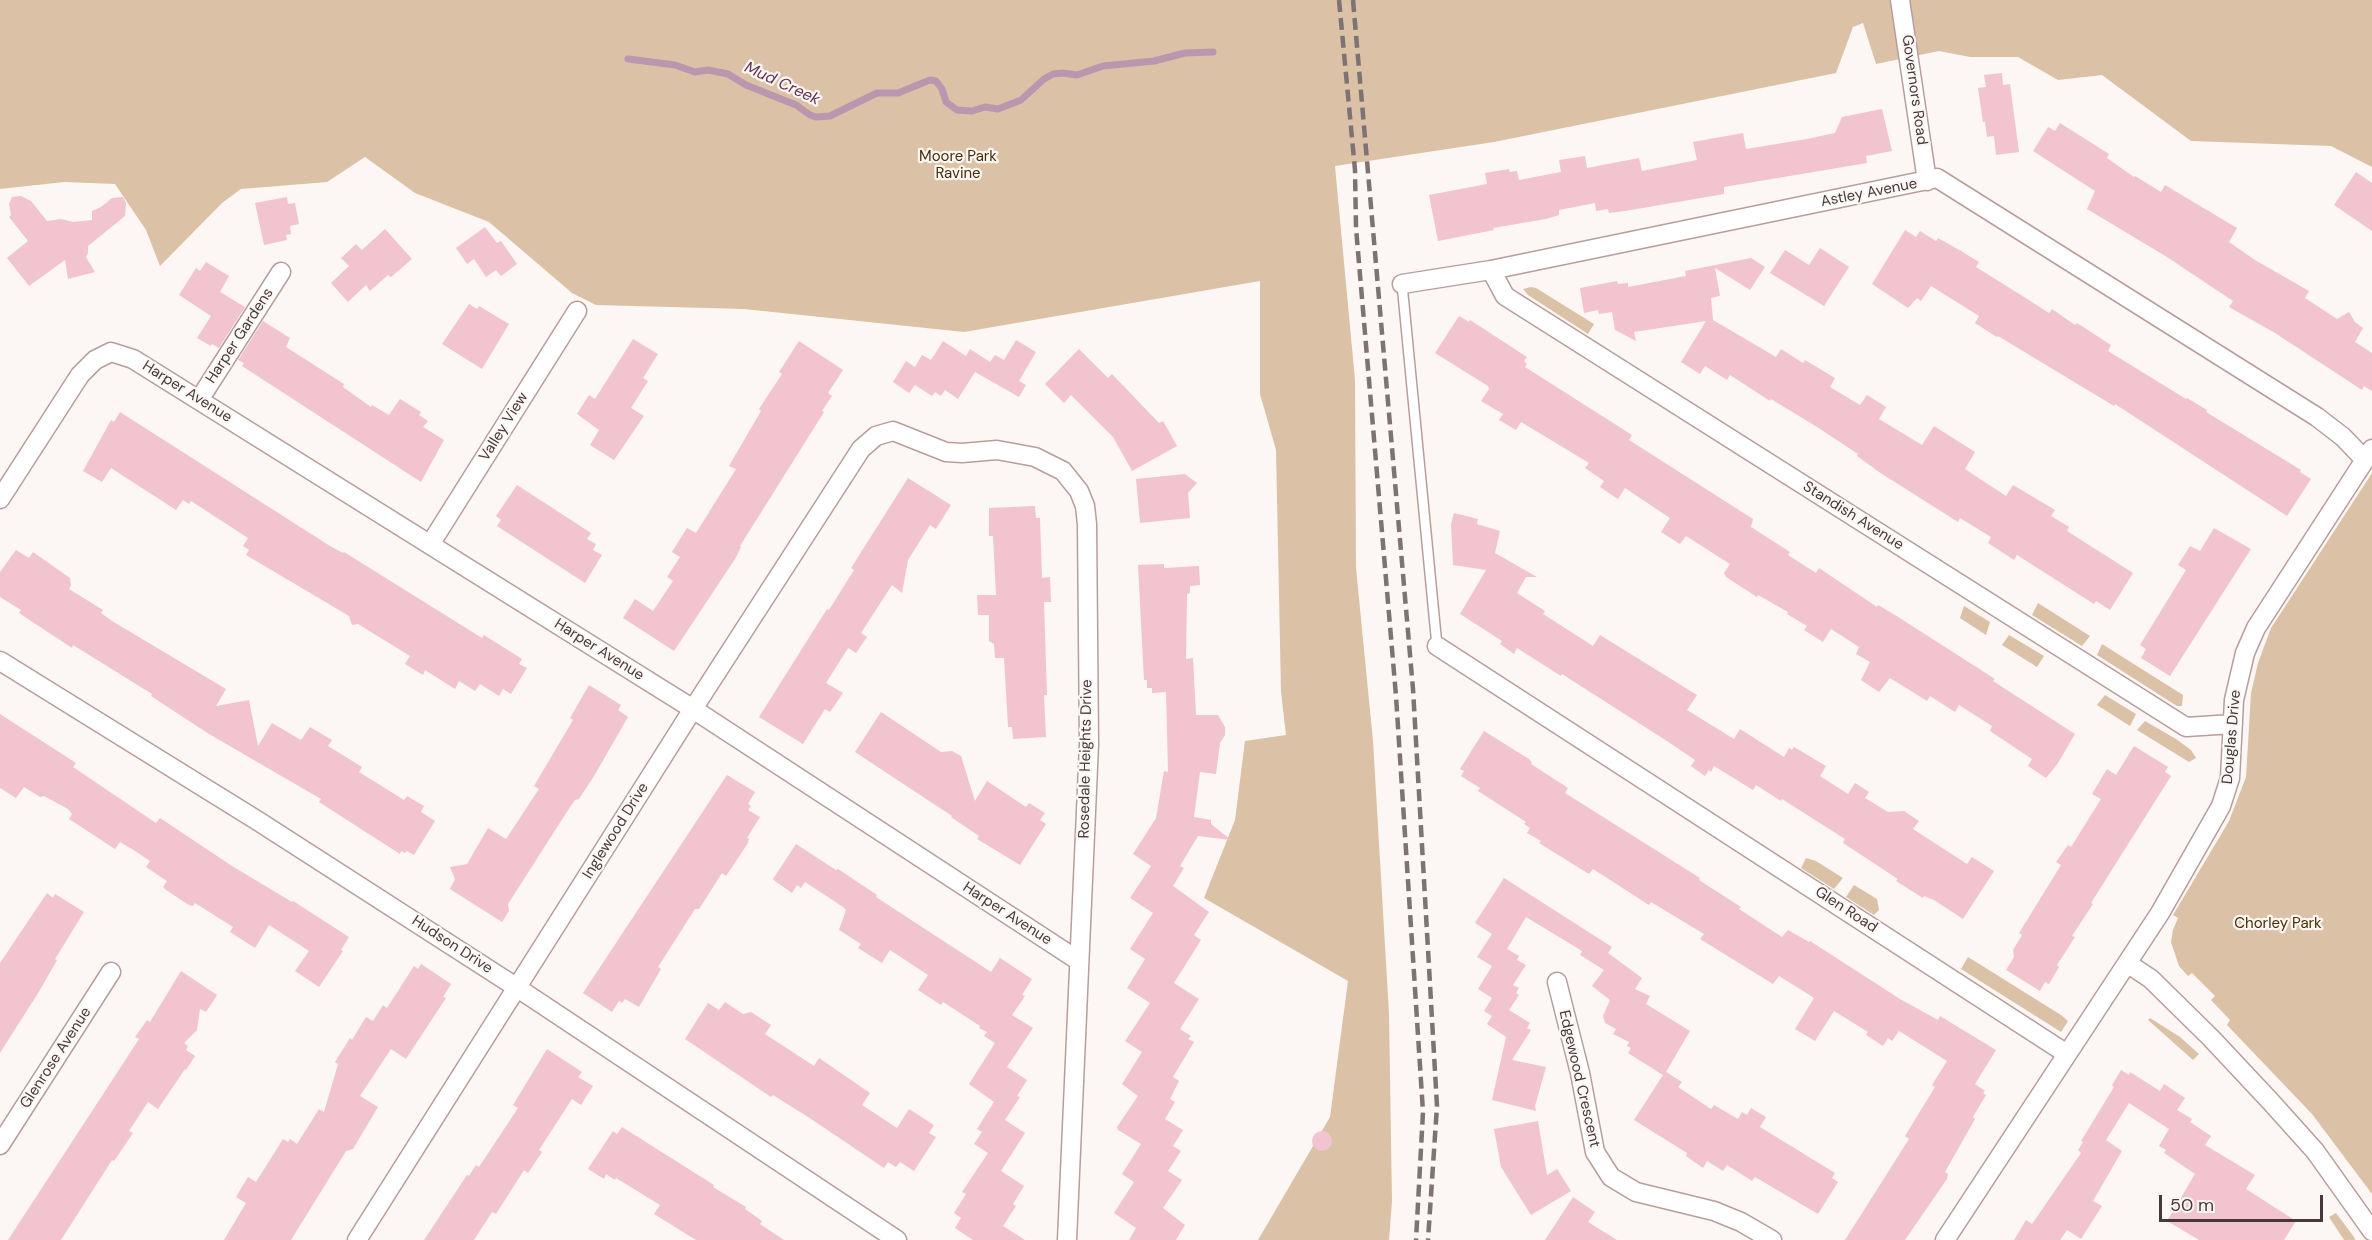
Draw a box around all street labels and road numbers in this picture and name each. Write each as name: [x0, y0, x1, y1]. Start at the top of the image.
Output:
street label: Governors Road: [1897, 34, 1931, 146]
street label: Astley Avenue: [1819, 175, 1919, 211]
street label: Harper Gardens: [202, 285, 278, 387]
street label: Harper Avenue: [139, 357, 235, 427]
street label: Valley View: [476, 389, 532, 465]
street label: Standish Avenue: [1799, 478, 1907, 554]
street label: Harper Avenue: [551, 615, 647, 685]
street label: Rosedale Heights Drive: [1076, 679, 1096, 839]
street label: Douglas Drive: [2219, 689, 2245, 785]
street label: Inglewood Drive: [579, 780, 653, 882]
street label: Harper Avenue: [959, 879, 1055, 949]
street label: Glen Road: [1811, 883, 1881, 937]
street label: Hudson Drive: [408, 912, 496, 978]
street label: Glenrose Avenue: [17, 1004, 95, 1112]
street label: Edgewood Crescent: [1554, 1009, 1604, 1149]

